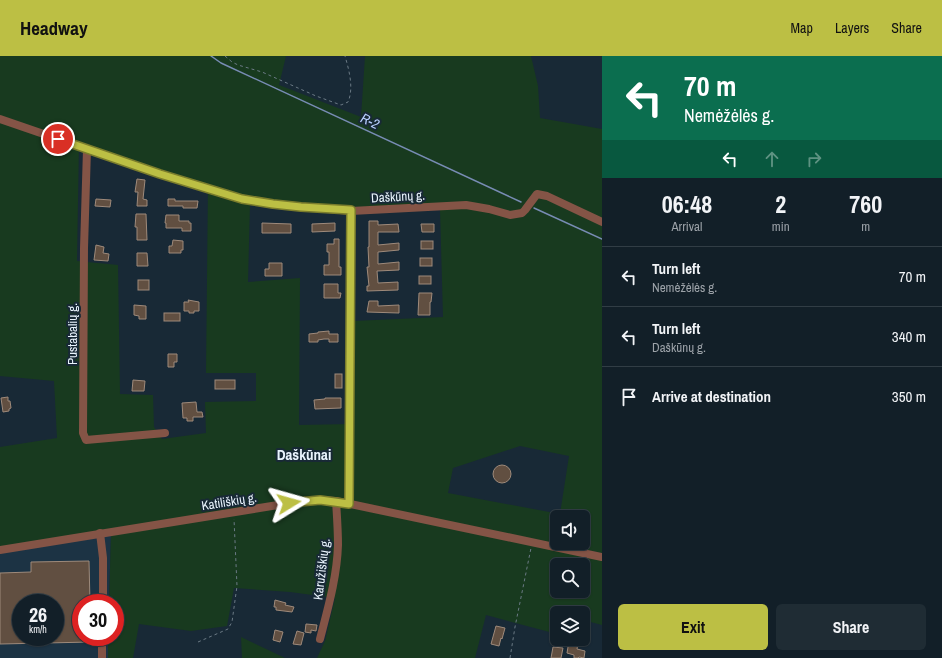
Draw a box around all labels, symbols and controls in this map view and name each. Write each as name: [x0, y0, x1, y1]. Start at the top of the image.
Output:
text: Headway: [20, 15, 88, 41]
text: Map: [791, 19, 813, 37]
text: Layers: [835, 19, 869, 37]
text: Share: [891, 19, 922, 37]
text: 70 m: [684, 67, 736, 105]
icon: left: [618, 72, 670, 124]
text: Nemėžėlės g.: [684, 103, 774, 128]
water label: R-2: [358, 109, 383, 133]
pin: [41, 122, 75, 156]
icon: arrive: [47, 128, 69, 150]
icon: left: [719, 148, 741, 170]
icon: ahead: [761, 148, 783, 170]
icon: right: [803, 148, 825, 170]
street label: Daškūnų g.: [371, 187, 425, 206]
text: 06:48: [662, 188, 712, 220]
text: 2: [775, 188, 786, 220]
text: 760: [849, 188, 882, 220]
text: Arrival: [672, 218, 702, 235]
text: min: [772, 218, 790, 235]
text: m: [861, 218, 870, 235]
text: Turn left: [652, 258, 700, 279]
icon: left: [618, 266, 640, 288]
text: 70 m: [899, 266, 926, 287]
text: Nemėžėlės g.: [652, 279, 717, 296]
street label: Pustabalių g.: [64, 303, 81, 365]
text: Turn left: [652, 318, 700, 339]
icon: left: [618, 326, 640, 348]
text: 340 m: [892, 326, 926, 347]
text: Daškūnų g.: [652, 339, 706, 356]
icon: arrive: [618, 386, 640, 408]
text: Arrive at destination: [652, 386, 771, 407]
text: 350 m: [892, 386, 926, 407]
district label: Daškūnai: [277, 444, 331, 465]
position arrow: [268, 482, 310, 524]
street label: Katiliškių g.: [200, 489, 258, 514]
map controls: [550, 510, 590, 646]
button: sound: [550, 510, 590, 550]
street label: Karužiškių g.: [309, 537, 334, 601]
button: search: [550, 558, 590, 598]
speed limit sign: 30: [72, 594, 124, 646]
text: 26: [29, 601, 47, 628]
button: Exit: [618, 604, 768, 650]
button: Share: [776, 604, 926, 650]
button: layers: [550, 606, 590, 646]
text: km/h: [29, 623, 47, 636]

